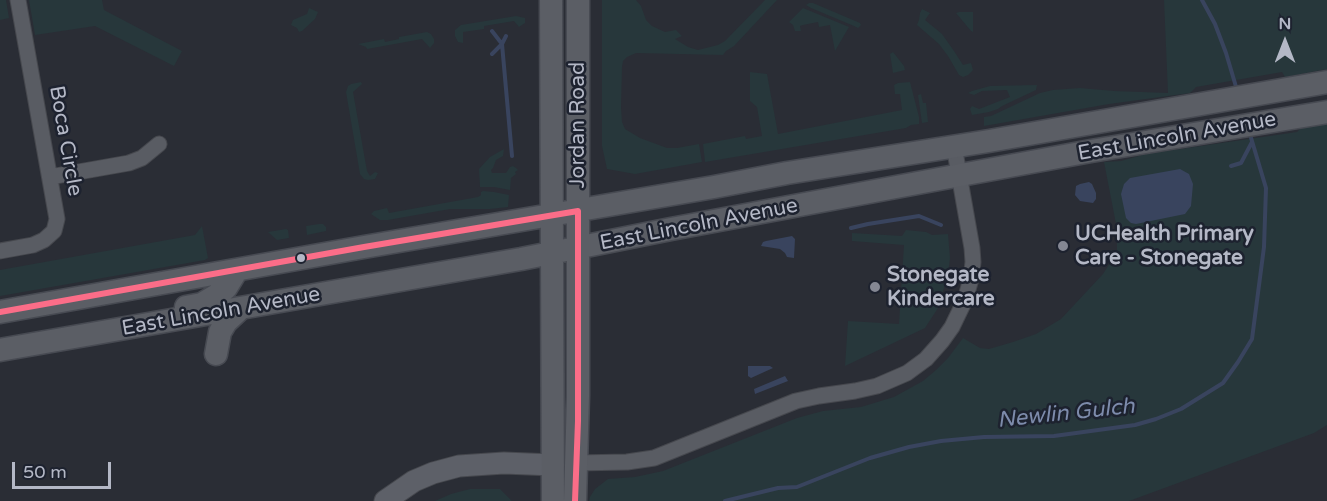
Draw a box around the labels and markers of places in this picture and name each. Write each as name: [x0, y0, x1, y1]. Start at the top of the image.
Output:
place label: UCHealth Primary Care - Stonegate: [1075, 221, 1254, 271]
marker: UCHealth Primary Care - Stonegate: [1056, 239, 1070, 253]
unlabelled marker: [295, 252, 307, 264]
place label: Stonegate Kindercare: [887, 262, 995, 312]
marker: Stonegate Kindercare: [868, 280, 882, 294]

